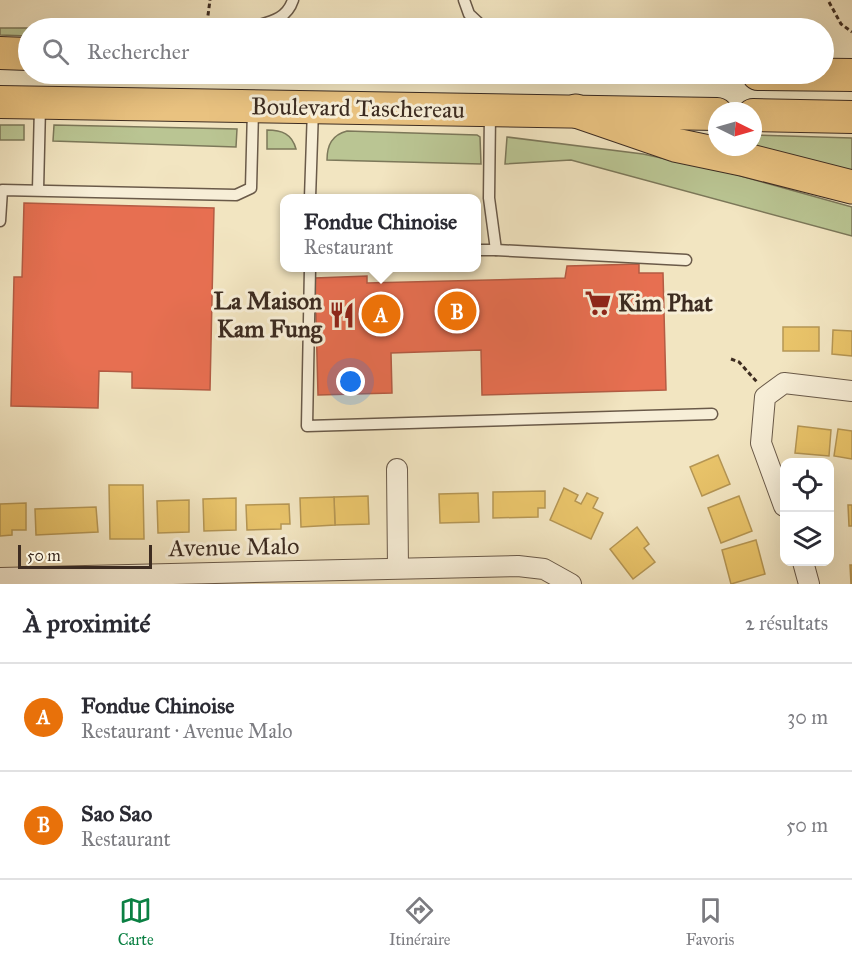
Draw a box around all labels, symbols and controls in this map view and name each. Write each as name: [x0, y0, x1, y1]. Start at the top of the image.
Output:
search box: [18, 18, 834, 84]
icon: search: [39, 35, 72, 68]
text: Rechercher: [87, 38, 189, 65]
street label: Boulevard Taschereau: [251, 91, 465, 125]
north arrow: [708, 102, 762, 156]
popup: [280, 194, 481, 272]
text: Fondue Chinoise: [304, 208, 457, 235]
text: Restaurant: [304, 235, 393, 259]
place label: La Maison Kam Fung: [213, 286, 323, 344]
pin: B: [438, 288, 476, 334]
supermarket icon: Kim Phat: [583, 288, 613, 318]
place label: Kim Phat: [618, 288, 713, 318]
pin: A: [362, 292, 400, 336]
restaurant icon: La Maison Kam Fung: [327, 300, 357, 330]
your location: [336, 367, 365, 396]
map controls: [780, 458, 834, 566]
button: locate: [780, 458, 834, 512]
button: layers: [780, 512, 834, 566]
street label: Avenue Malo: [167, 531, 300, 563]
scale bar: [18, 542, 152, 570]
text: 50 m: [27, 546, 61, 565]
text: À proximité: [24, 607, 150, 639]
text: 2 résultats: [745, 611, 828, 635]
text: Fondue Chinoise: [81, 692, 234, 719]
text: A: [37, 705, 50, 729]
text: 30 m: [787, 705, 828, 729]
text: Restaurant · Avenue Malo: [81, 719, 292, 743]
text: Sao Sao: [81, 800, 152, 827]
text: B: [37, 813, 50, 837]
text: 50 m: [786, 813, 828, 837]
text: Restaurant: [81, 827, 171, 851]
tab: Carte: [118, 894, 154, 949]
tab: Itinéraire: [389, 894, 450, 949]
tab: Favoris: [686, 894, 734, 949]

